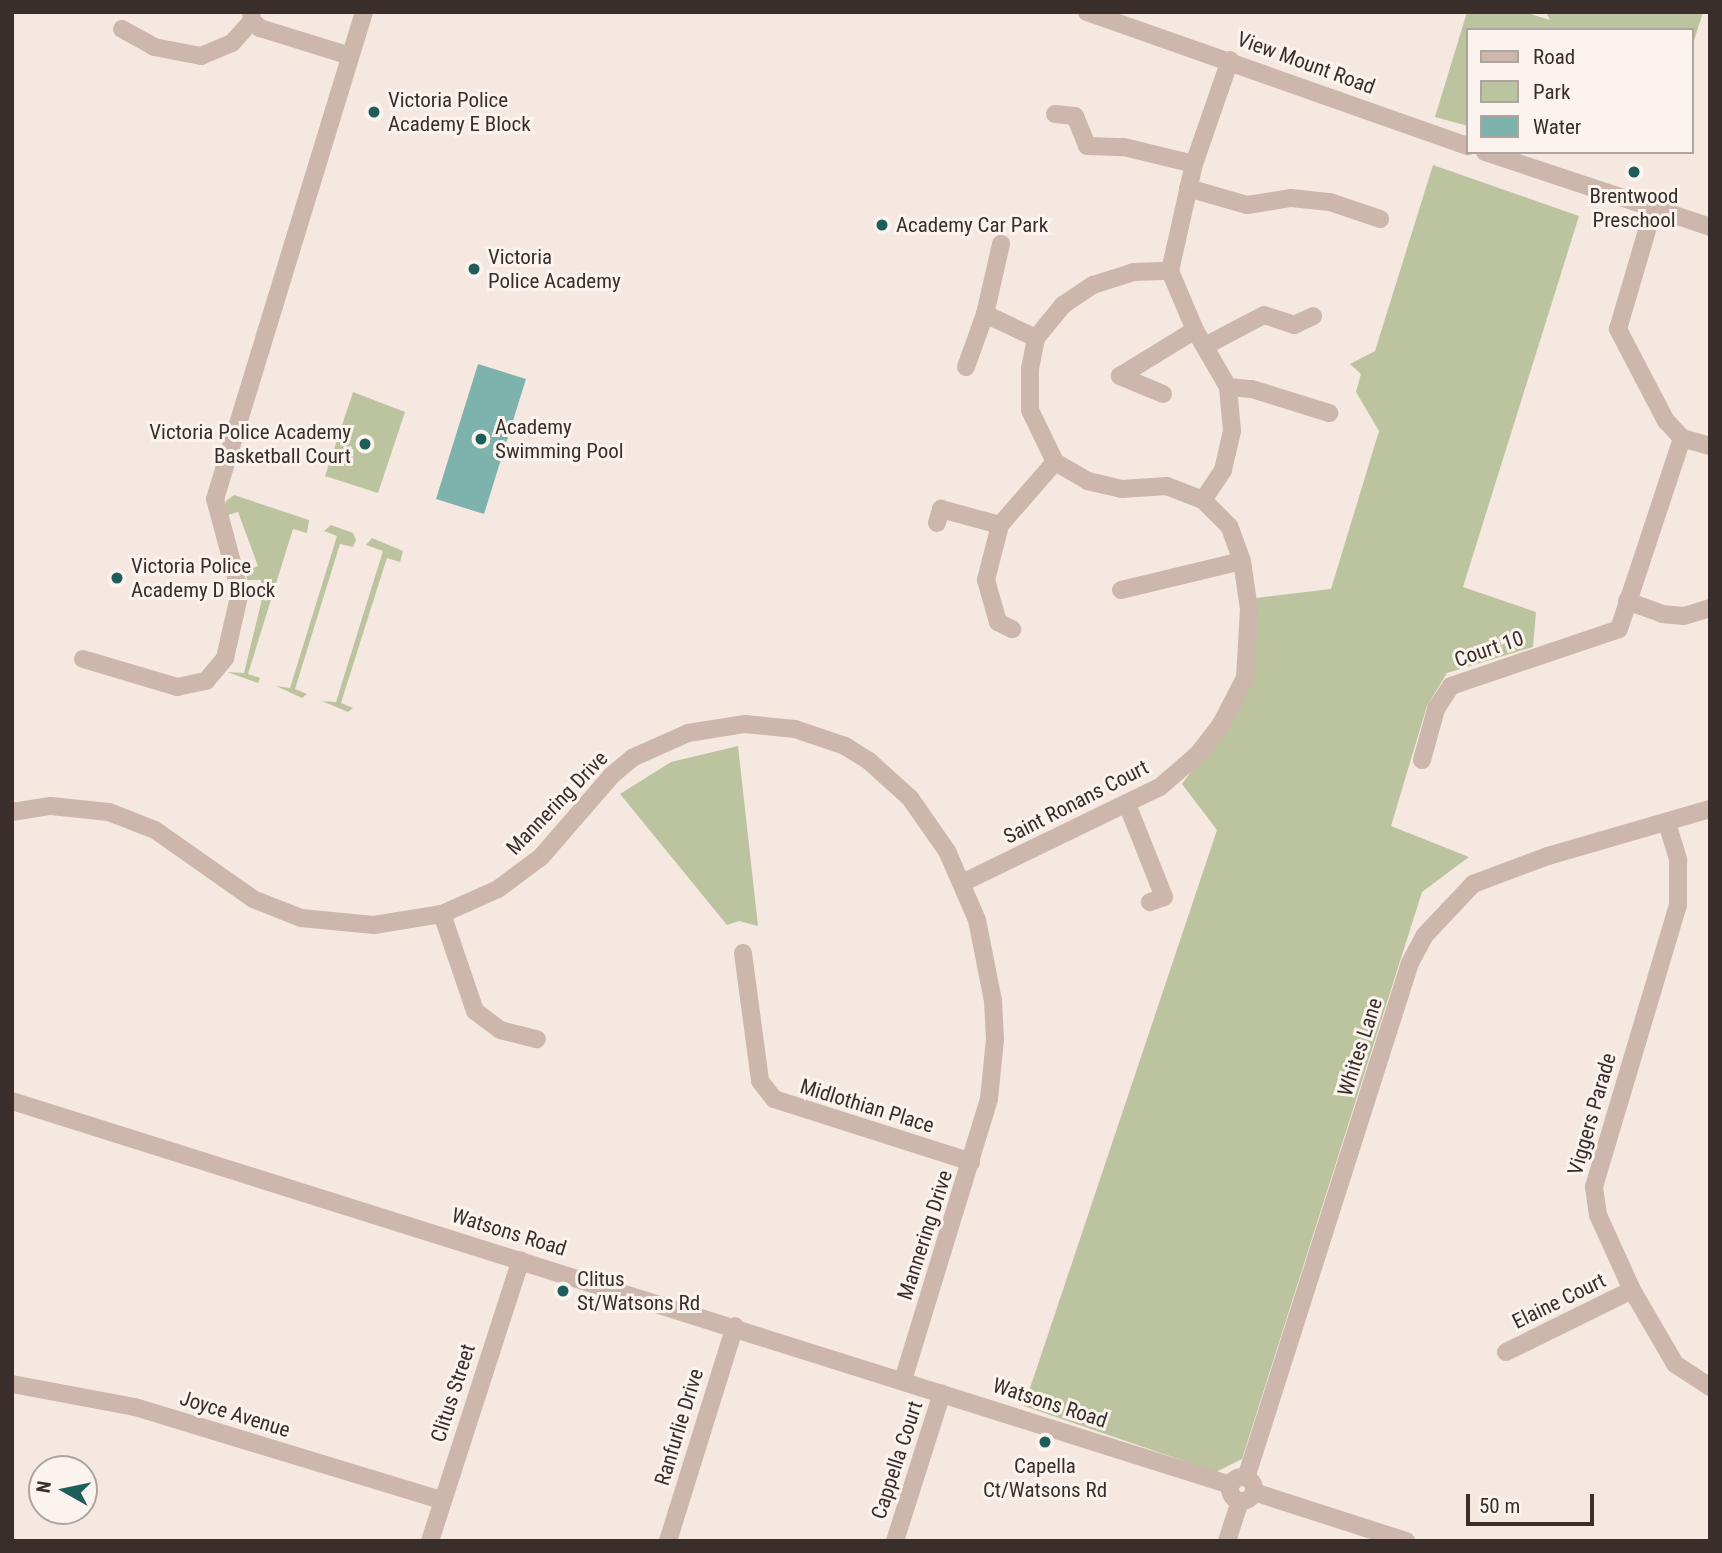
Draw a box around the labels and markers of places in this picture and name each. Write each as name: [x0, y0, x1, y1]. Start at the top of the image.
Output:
place label: Victoria Police Academy E Block: [388, 87, 531, 137]
marker: Victoria Police Academy E Block: [366, 104, 382, 120]
marker: Brentwood Preschool: [1626, 164, 1642, 180]
place label: Brentwood Preschool: [1589, 183, 1679, 233]
place label: Academy Car Park: [896, 212, 1048, 238]
marker: Academy Car Park: [874, 217, 890, 233]
place label: Victoria Police Academy: [488, 244, 621, 294]
marker: Victoria Police Academy: [466, 261, 482, 277]
place label: Academy Swimming Pool: [495, 414, 624, 464]
place label: Victoria Police Academy Basketball Court: [149, 419, 351, 469]
marker: Academy Swimming Pool: [473, 431, 489, 447]
marker: Victoria Police Academy Basketball Court: [357, 436, 373, 452]
place label: Victoria Police Academy D Block: [131, 553, 275, 603]
marker: Victoria Police Academy D Block: [109, 570, 125, 586]
place label: Clitus St/Watsons Rd: [577, 1266, 700, 1316]
marker: Clitus St/Watsons Rd: [555, 1283, 571, 1299]
marker: Capella Ct/Watsons Rd: [1037, 1434, 1053, 1450]
place label: Capella Ct/Watsons Rd: [983, 1453, 1107, 1503]

